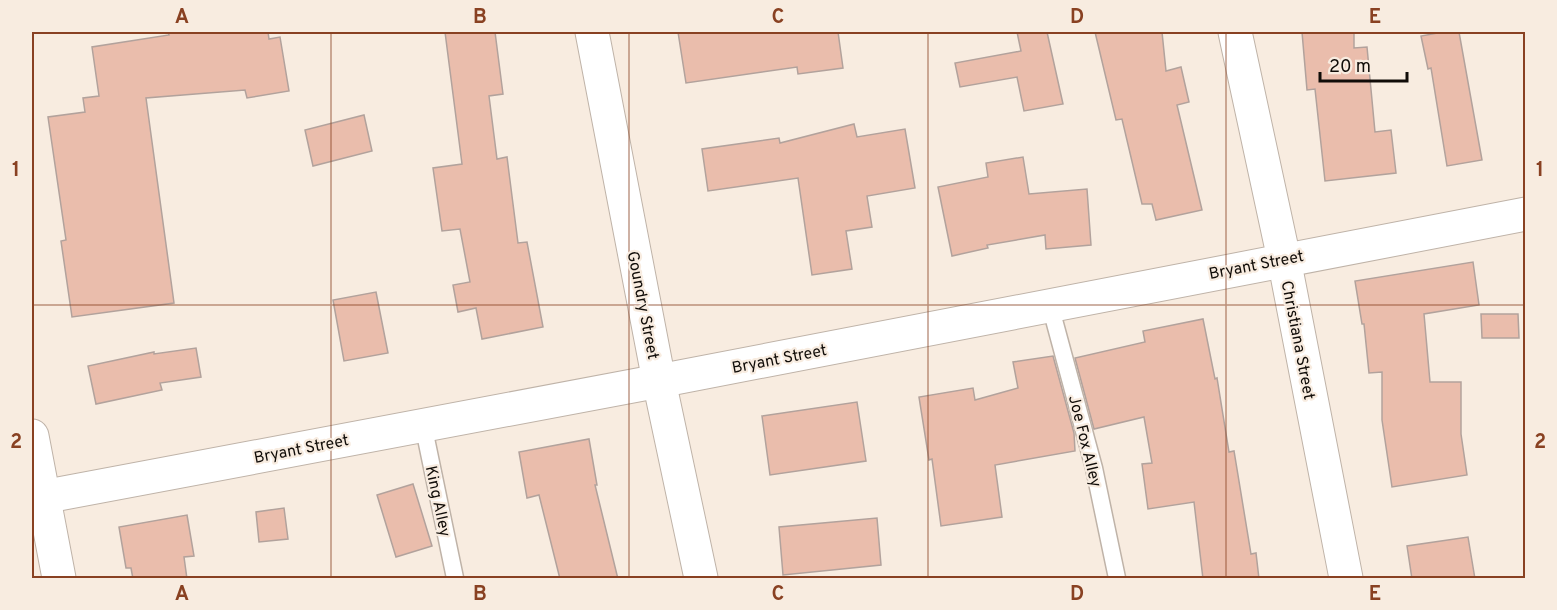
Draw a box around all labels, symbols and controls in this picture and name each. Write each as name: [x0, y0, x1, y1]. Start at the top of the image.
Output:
text: A: [175, 5, 189, 31]
text: B: [473, 5, 487, 31]
text: C: [772, 5, 784, 31]
text: D: [1070, 5, 1084, 31]
text: E: [1369, 5, 1381, 31]
scale bar: [1320, 45, 1407, 83]
text: 20 m: [1329, 56, 1371, 79]
text: 1: [12, 158, 20, 184]
text: 1: [1536, 158, 1544, 184]
street label: Bryant Street: [1207, 247, 1306, 285]
street label: Goundry Street: [622, 250, 662, 361]
street label: Christiana Street: [1276, 279, 1318, 402]
street label: Bryant Street: [730, 341, 829, 379]
street label: Joe Fox Alley: [1063, 393, 1105, 489]
text: 2: [10, 430, 22, 456]
text: 2: [1534, 430, 1546, 456]
street label: Bryant Street: [252, 431, 351, 469]
street label: King Alley: [420, 464, 454, 539]
text: A: [175, 582, 189, 608]
text: B: [473, 582, 487, 608]
text: C: [772, 582, 784, 608]
text: D: [1070, 582, 1084, 608]
text: E: [1369, 582, 1381, 608]

